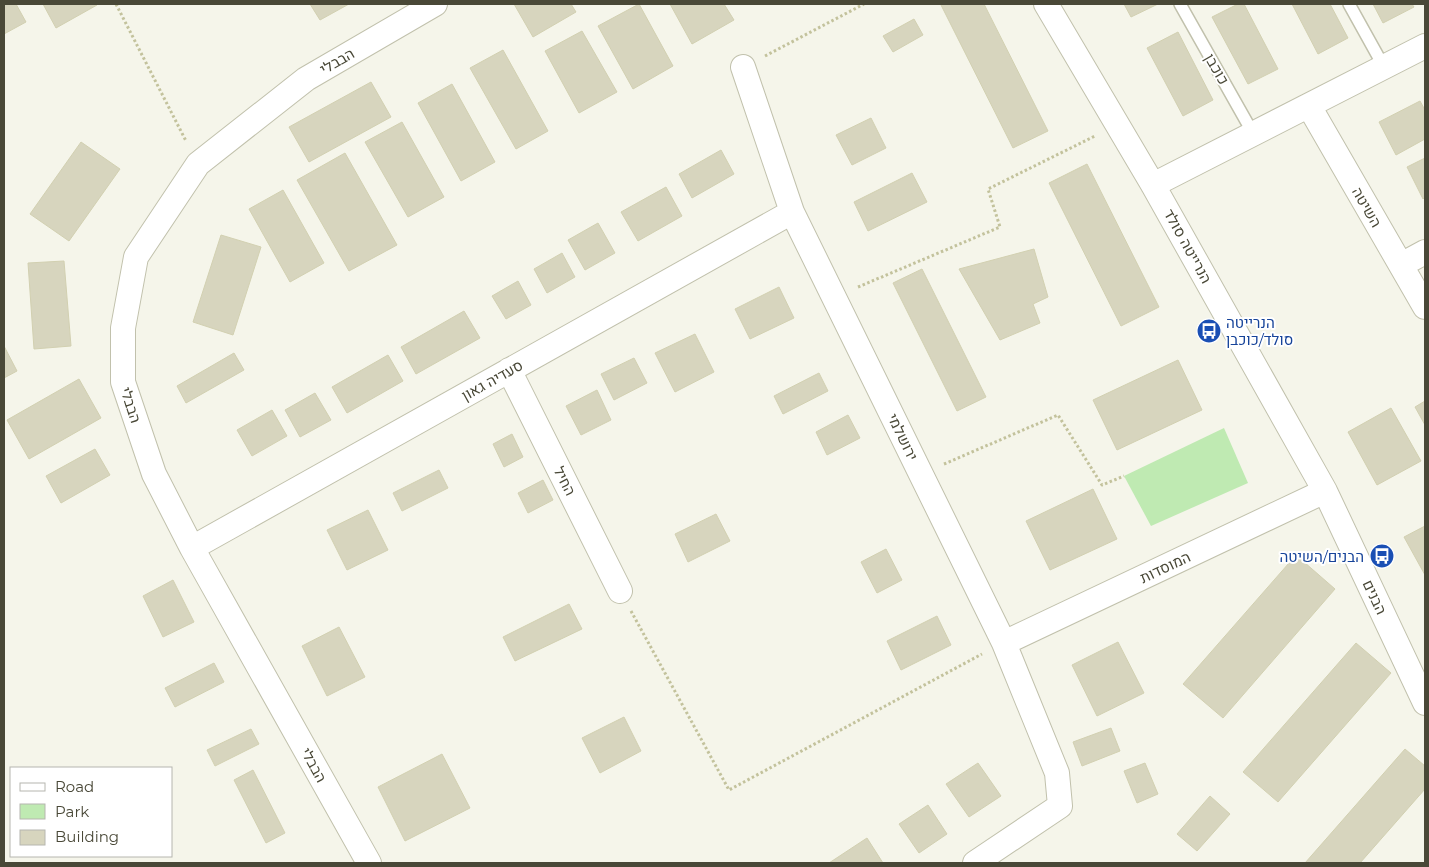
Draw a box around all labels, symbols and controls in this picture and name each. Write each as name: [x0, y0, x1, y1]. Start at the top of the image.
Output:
street label: הבבלי: [316, 44, 358, 78]
street label: כוכבן: [1201, 50, 1233, 88]
street label: השיטה: [1348, 183, 1386, 231]
street label: הנרייטה סולד: [1160, 205, 1216, 287]
place label: הנרייטה סולד/כוכבן: [1226, 313, 1293, 349]
bus stop icon: הנרייטה סולד/כוכבן: [1196, 318, 1222, 344]
street label: סעדיה גאון: [458, 355, 526, 405]
street label: הבבלי: [116, 385, 146, 425]
street label: ירושלמי: [884, 410, 922, 464]
street label: החיל: [550, 463, 580, 499]
bus stop icon: הבנים/השיטה: [1369, 543, 1395, 569]
street label: המוסדות: [1137, 547, 1193, 587]
place label: הבנים/השיטה: [1279, 547, 1364, 566]
street label: הבנים: [1359, 577, 1391, 617]
street label: הבבלי: [297, 744, 331, 786]
legend: [10, 767, 172, 857]
text: Road: [55, 777, 94, 796]
text: Park: [55, 802, 89, 821]
text: Building: [55, 827, 119, 846]

